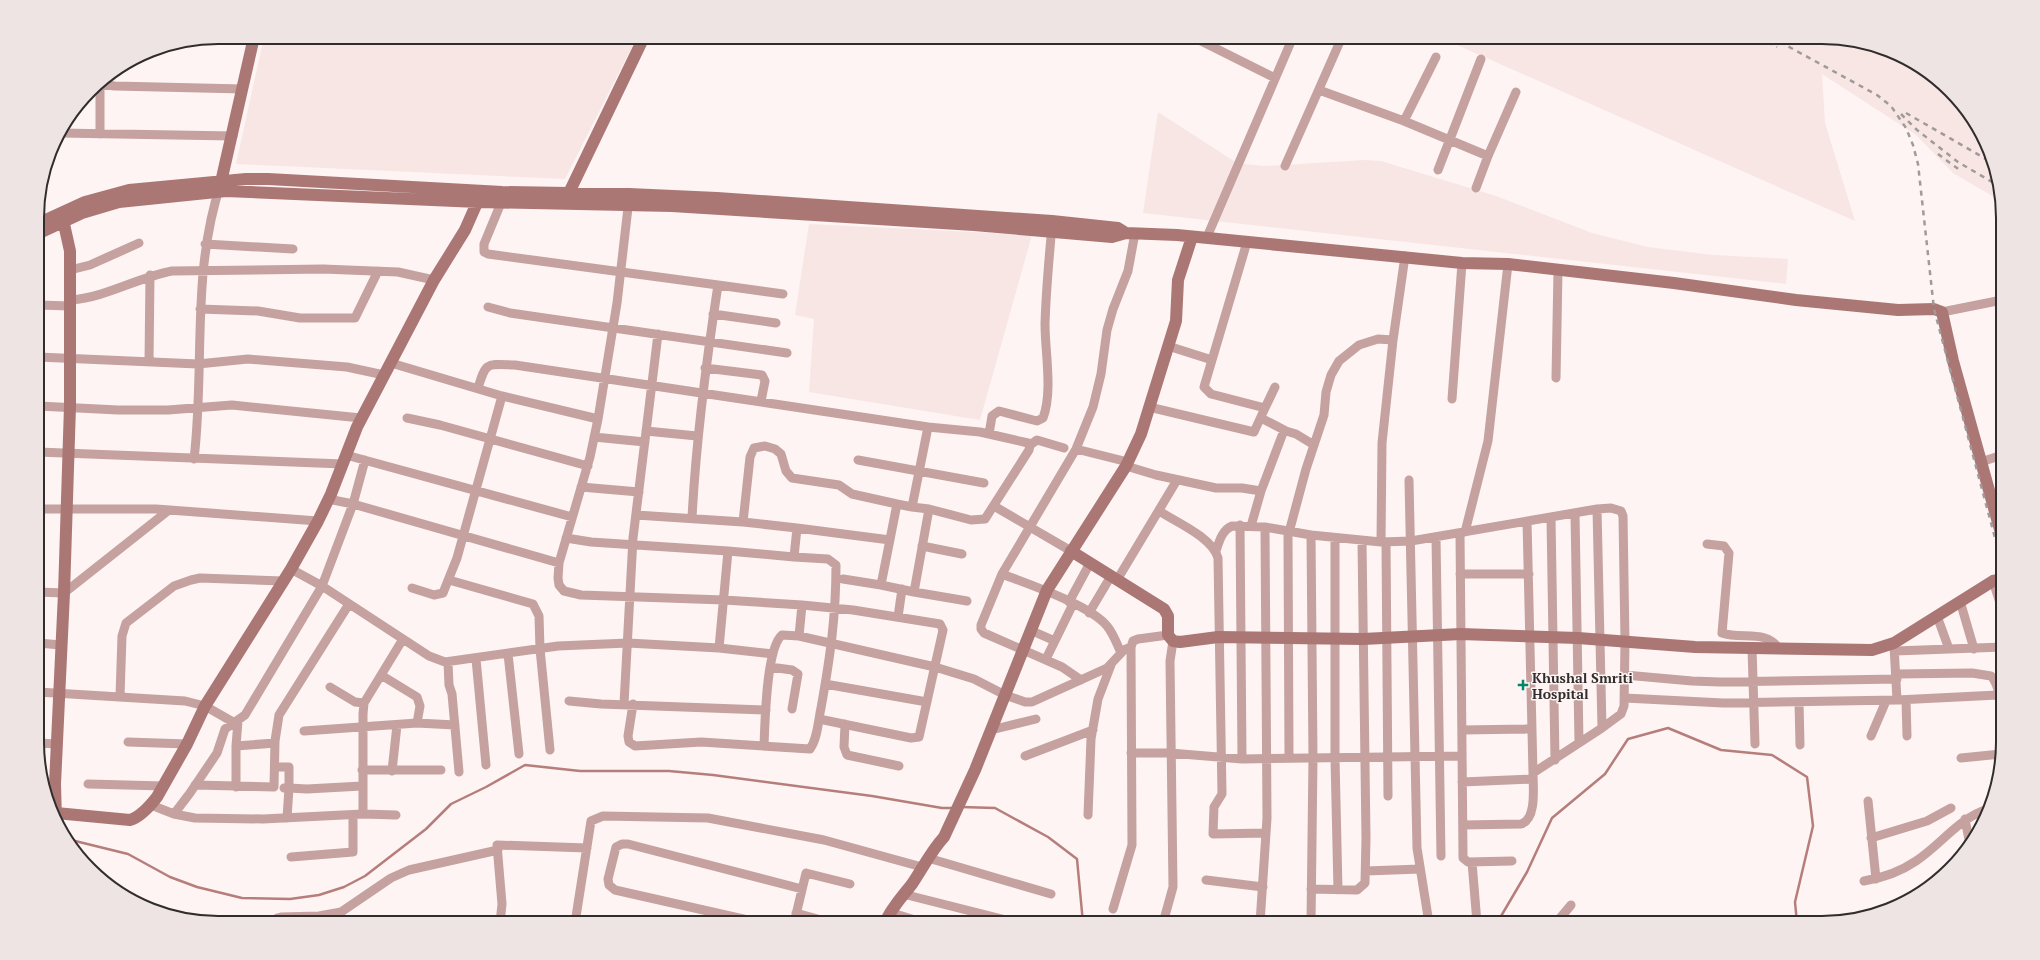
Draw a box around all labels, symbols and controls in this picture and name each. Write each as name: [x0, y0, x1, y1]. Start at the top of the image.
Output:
place label: Khushal Smriti Hospital: [1532, 668, 1633, 703]
marker: Khushal Smriti Hospital: [1517, 679, 1529, 691]

